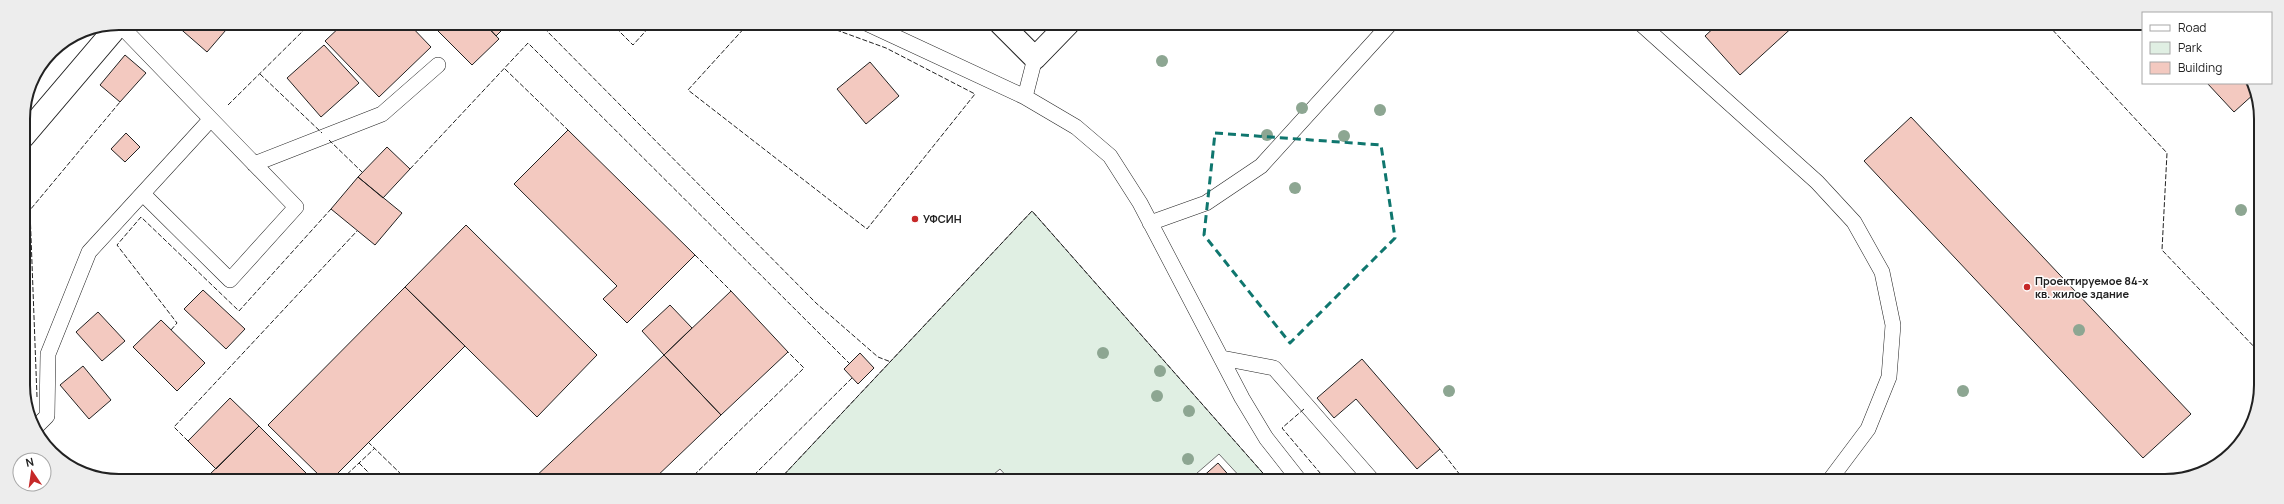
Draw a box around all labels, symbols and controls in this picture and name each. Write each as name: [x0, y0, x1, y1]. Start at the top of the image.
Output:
legend: [2142, 12, 2272, 84]
text: Road: [2178, 19, 2206, 36]
text: Park: [2178, 39, 2203, 56]
text: Building: [2178, 59, 2222, 76]
place label: УФСИН: [923, 211, 962, 226]
marker: УФСИН: [910, 214, 920, 224]
place label: Проектируемое 84-х кв. жилое здание: [2035, 273, 2148, 301]
marker: Проектируемое 84-х кв. жилое здание: [2022, 282, 2032, 292]
north arrow: [12, 452, 52, 492]
text: N: [24, 454, 35, 470]

